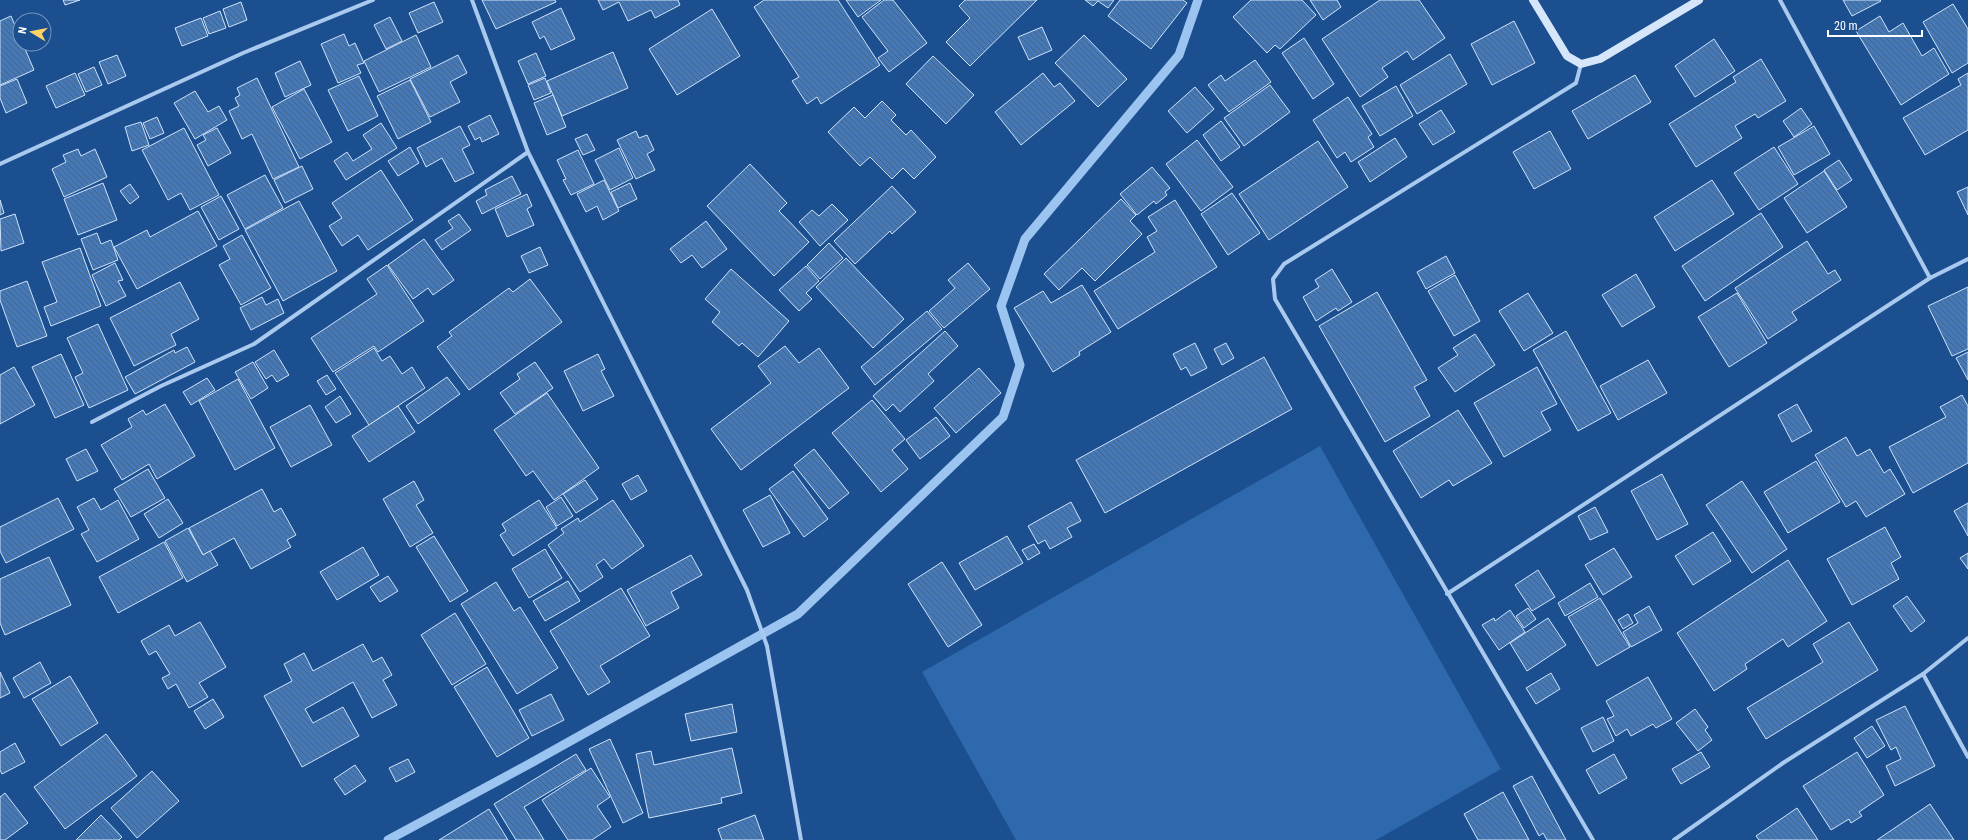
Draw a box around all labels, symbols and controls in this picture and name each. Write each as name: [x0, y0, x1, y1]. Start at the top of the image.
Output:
north arrow: [12, 12, 52, 52]
scale bar: [1828, 12, 1922, 38]
text: 20 m: [1834, 19, 1858, 33]
text: N: [16, 26, 30, 35]

